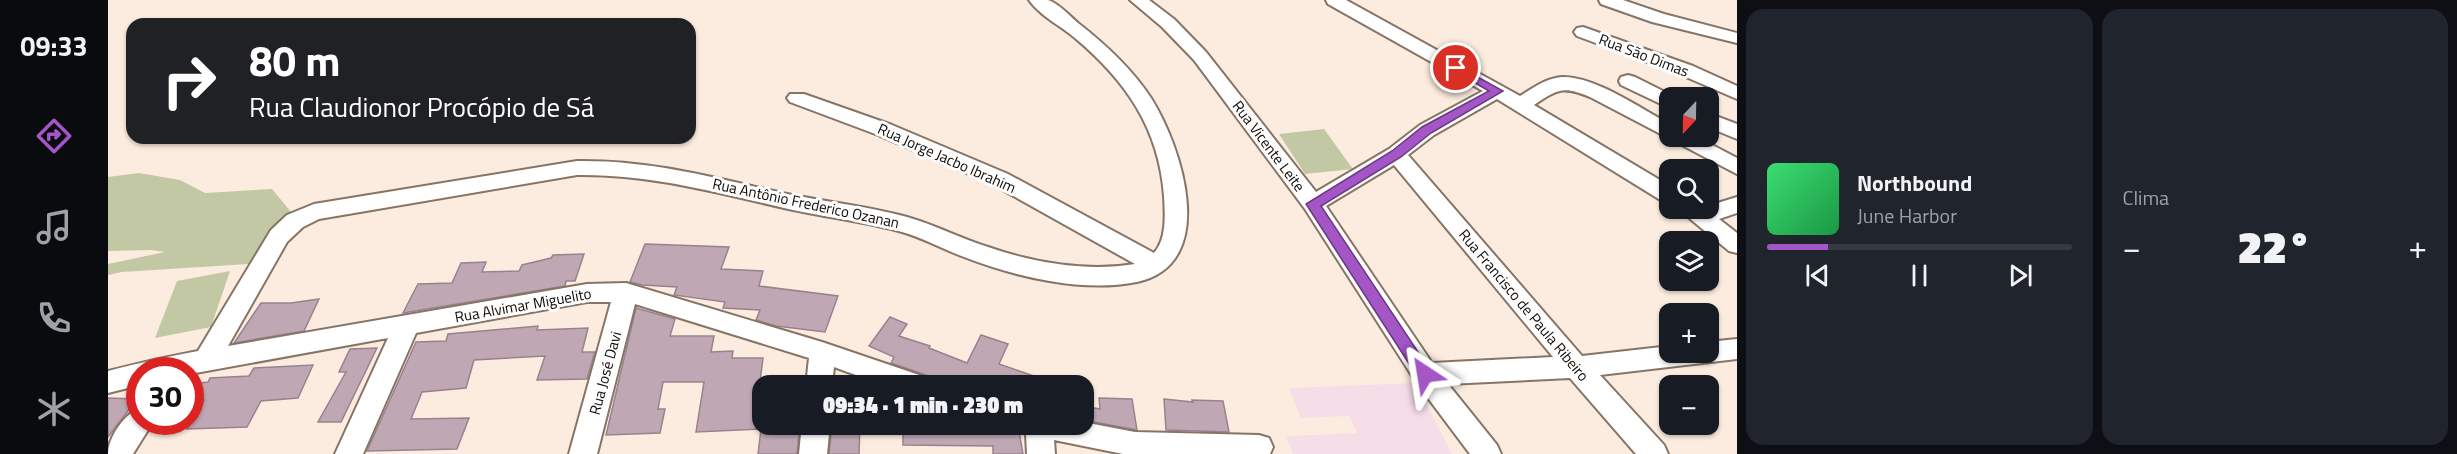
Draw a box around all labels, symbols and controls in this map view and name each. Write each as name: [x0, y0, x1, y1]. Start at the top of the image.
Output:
text: 09:33: [20, 25, 88, 66]
street label: Rua São Dimas: [1596, 27, 1692, 83]
text: 80 m: [249, 28, 341, 92]
icon: right: [150, 42, 228, 120]
pin: [1430, 42, 1481, 93]
icon: arrive: [1439, 51, 1472, 84]
text: Rua Claudionor Procópio de Sá: [249, 86, 594, 127]
north arrow: [1659, 87, 1719, 147]
map controls: [1659, 87, 1719, 435]
street label: Rua Vicente Leite: [1227, 96, 1311, 196]
icon: directions: [33, 115, 75, 157]
street label: Rua Jorge Jacbo Ibrahim: [874, 117, 1020, 199]
button: search: [1659, 159, 1719, 219]
text: Northbound: [1857, 166, 1972, 200]
street label: Rua Antônio Frederico Ozanan: [710, 172, 902, 234]
text: Clima: [2123, 182, 2169, 213]
text: June Harbor: [1857, 200, 1957, 231]
icon: music: [33, 206, 75, 248]
text: 22°: [2238, 212, 2312, 280]
text: −: [2123, 222, 2141, 272]
text: +: [2409, 222, 2427, 272]
street label: Rua Francisco de Paula Ribeiro: [1453, 224, 1595, 386]
button: layers: [1659, 231, 1719, 291]
icon: previous: [1801, 259, 1834, 292]
icon: pause: [1903, 259, 1936, 292]
icon: next: [2004, 259, 2037, 292]
street label: Rua Alvimar Miguelito: [453, 282, 593, 328]
icon: phone: [33, 297, 75, 339]
button: +: [1659, 303, 1719, 363]
street label: Rua José Davi: [583, 329, 627, 417]
position arrow: [1393, 342, 1457, 406]
speed limit sign: 30: [126, 357, 204, 435]
button: −: [1659, 375, 1719, 435]
icon: climate: [33, 388, 75, 430]
text: 09:34 · 1 min · 230 m: [823, 388, 1023, 422]

